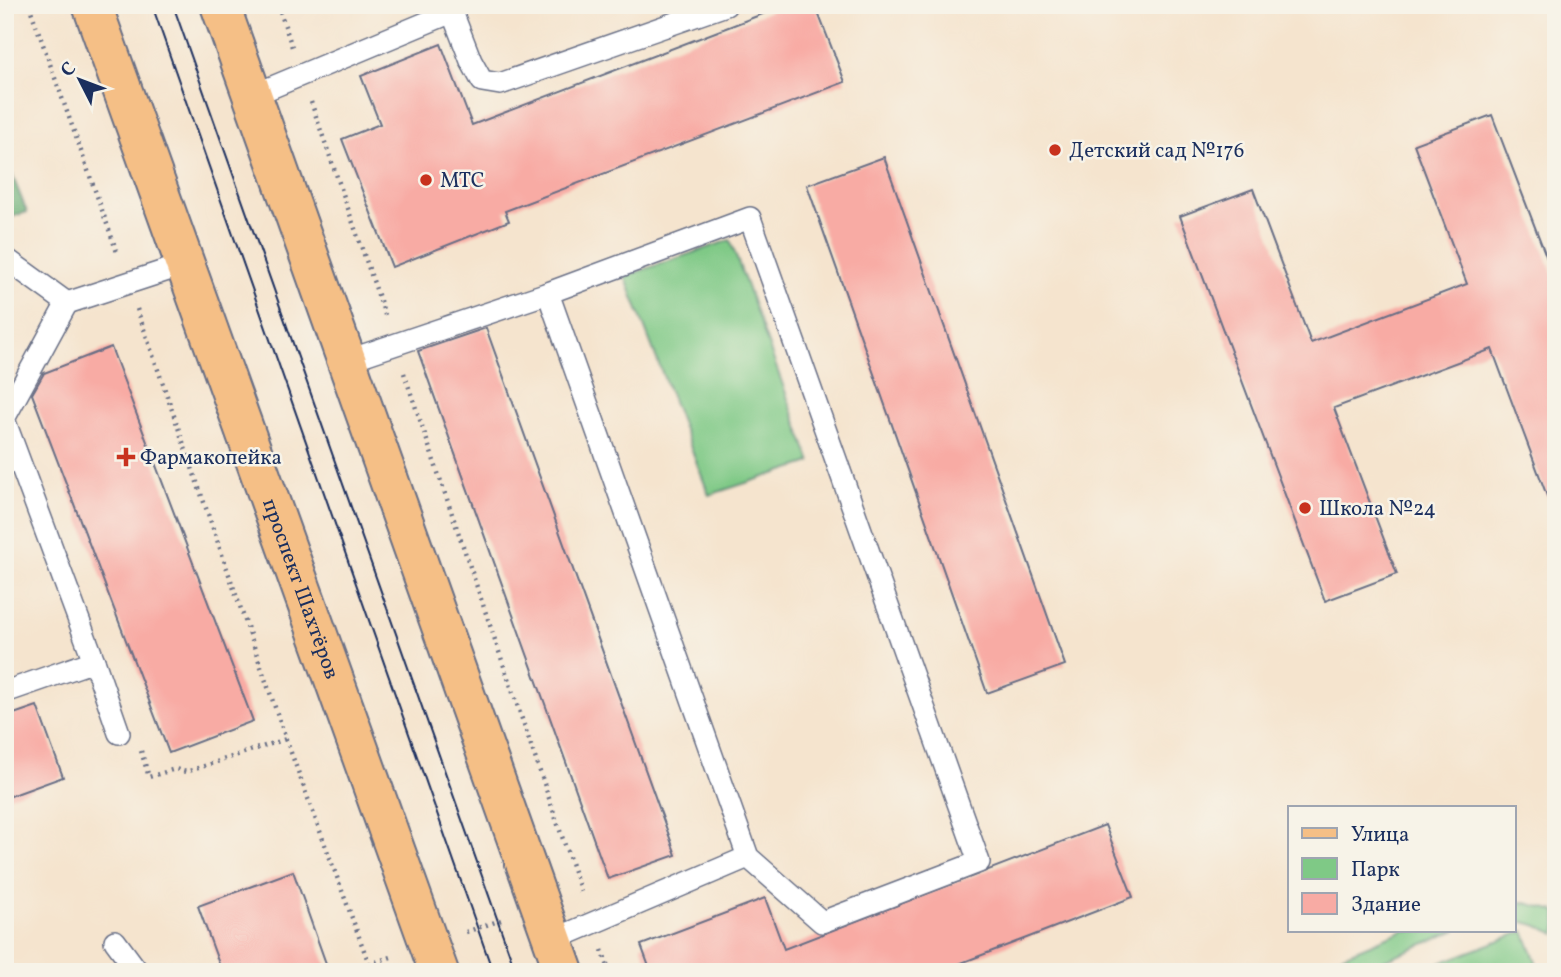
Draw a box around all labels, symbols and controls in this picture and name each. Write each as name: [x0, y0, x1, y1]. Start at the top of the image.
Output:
north arrow: [46, 46, 116, 116]
text: С: [55, 57, 83, 83]
place label: Детский сад №176: [1069, 137, 1244, 166]
marker: Детский сад №176: [1047, 142, 1063, 158]
place label: МТС: [440, 167, 485, 196]
marker: МТС: [418, 172, 434, 188]
place label: Фармакопейка: [140, 444, 282, 473]
marker: Фармакопейка: [118, 449, 134, 465]
street label: проспект Шахтёров: [254, 495, 346, 683]
place label: Школа №24: [1319, 495, 1436, 524]
marker: Школа №24: [1297, 500, 1313, 516]
legend: [1288, 806, 1516, 932]
text: Улица: [1351, 821, 1409, 850]
text: Парк: [1351, 856, 1400, 885]
text: Здание: [1351, 891, 1421, 920]

